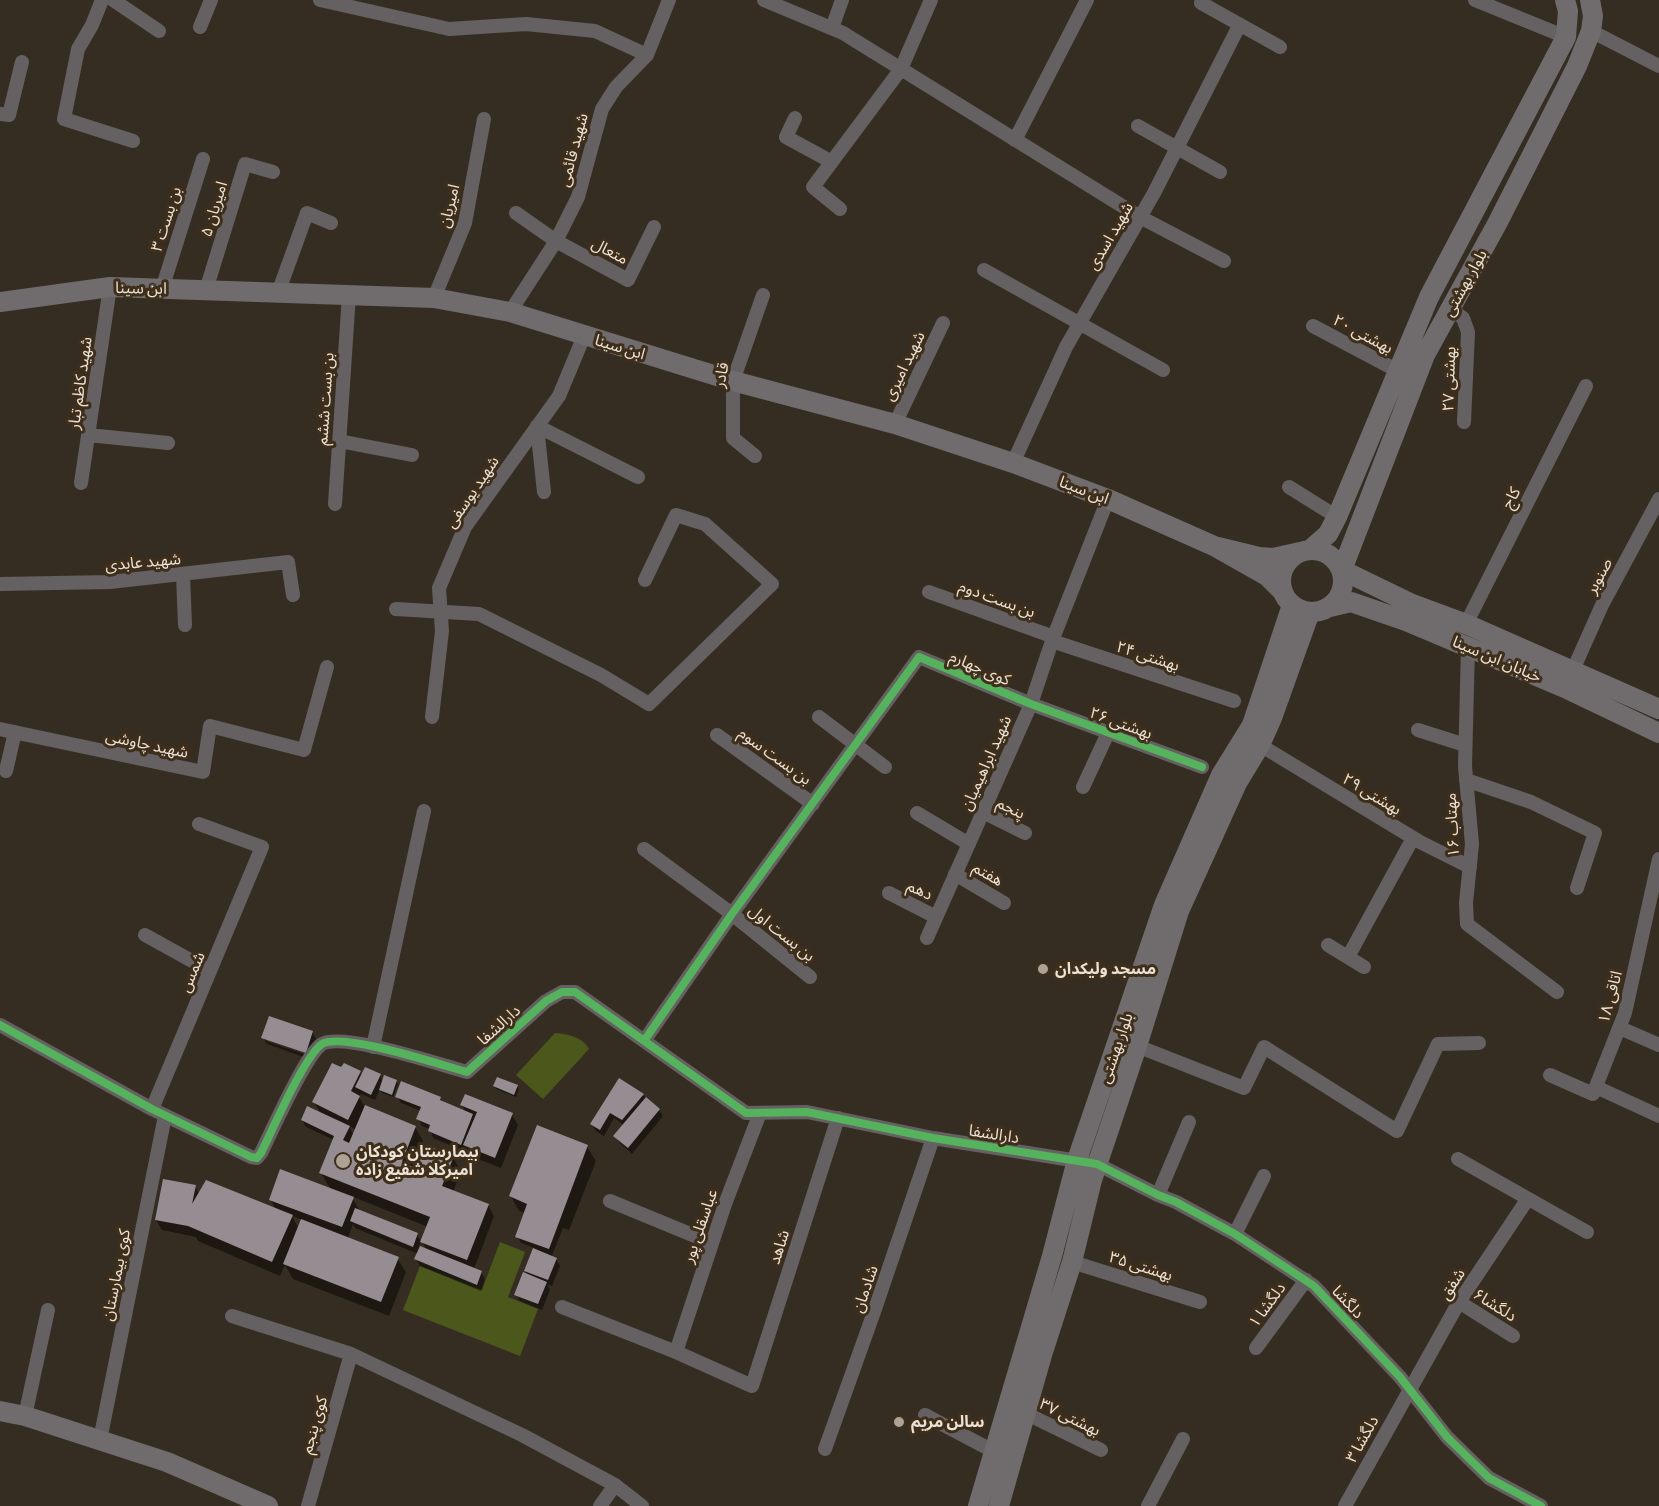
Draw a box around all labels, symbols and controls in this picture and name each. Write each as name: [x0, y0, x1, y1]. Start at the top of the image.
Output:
street label: شهید قائمی: [554, 111, 592, 189]
street label: امیریان ۵: [197, 179, 231, 239]
street label: امیریان: [434, 182, 464, 230]
street label: بن بست ۳: [147, 184, 185, 254]
street label: شهید اسدی: [1083, 199, 1137, 273]
street label: متعال: [589, 233, 631, 269]
street label: بلوار بهشتی: [1439, 246, 1491, 320]
street label: ابن سینا: [115, 278, 167, 298]
street label: بهشتی ۲۰: [1330, 310, 1396, 358]
street label: شهید امیری: [879, 328, 929, 404]
street label: ابن سینا: [592, 330, 648, 364]
street label: شهید کاظم تبار: [64, 335, 96, 431]
street label: بهشتی ۲۷: [1438, 346, 1460, 412]
street label: بن بست ششم: [312, 352, 338, 446]
street label: قادر: [709, 361, 733, 389]
street label: شهید یوسفی: [441, 452, 503, 532]
street label: ابن سینا: [1056, 472, 1112, 508]
street label: کاج: [1498, 484, 1524, 512]
street label: شهید عابدی: [104, 549, 182, 575]
street label: صنوبر: [1582, 555, 1616, 597]
street label: بن بست دوم: [956, 576, 1038, 622]
street label: خیابان ابن سینا: [1450, 632, 1544, 686]
street label: بهشتی ۲۴: [1114, 637, 1182, 675]
street label: کوی چهارم: [946, 647, 1014, 689]
street label: بهشتی ۲۶: [1087, 703, 1155, 743]
street label: شهید ابراهیمیان: [956, 712, 1016, 814]
street label: بن بست سوم: [735, 723, 815, 789]
street label: شهید چاوشی: [104, 726, 190, 762]
street label: بهشتی ۲۹: [1339, 769, 1405, 819]
street label: مهتاب ۱۶: [1441, 792, 1463, 858]
street label: پنجم: [994, 793, 1028, 823]
street label: هفتم: [969, 858, 1007, 890]
street label: دهم: [904, 876, 936, 904]
street label: بن بست اول: [745, 900, 819, 966]
street label: شمس: [175, 949, 209, 995]
place label: مسجد ولیکدان: [1055, 959, 1156, 979]
marker: مسجد ولیکدان: [1036, 962, 1050, 976]
street label: اتاقی ۱۸: [1594, 969, 1626, 1025]
street label: دارالشفا: [474, 1001, 524, 1049]
street label: بلوار بهشتی: [1095, 1010, 1137, 1086]
street label: دارالشفا: [967, 1121, 1021, 1147]
place label: بیمارستان کودکان امیرکلا شفیع زاده: [356, 1142, 479, 1180]
marker: بیمارستان کودکان امیرکلا شفیع زاده: [334, 1152, 352, 1170]
street label: عباسقلی پور: [678, 1187, 722, 1265]
street label: کوی بیمارستان: [98, 1227, 134, 1323]
street label: شاهد: [764, 1227, 794, 1267]
street label: بهشتی ۳۵: [1107, 1247, 1175, 1285]
street label: شادمان: [848, 1263, 882, 1315]
street label: شفق: [1435, 1265, 1469, 1303]
street label: دلگشا ۱: [1244, 1279, 1290, 1331]
street label: دلگشا: [1328, 1281, 1368, 1323]
street label: دلگشا۶: [1470, 1284, 1520, 1326]
street label: کوی پنجم: [297, 1394, 331, 1456]
street label: بهشتی ٣٧: [1036, 1394, 1104, 1440]
place label: سالن مریم: [911, 1412, 984, 1432]
street label: دلگشا ۳: [1341, 1412, 1383, 1466]
marker: سالن مریم: [892, 1415, 906, 1429]

